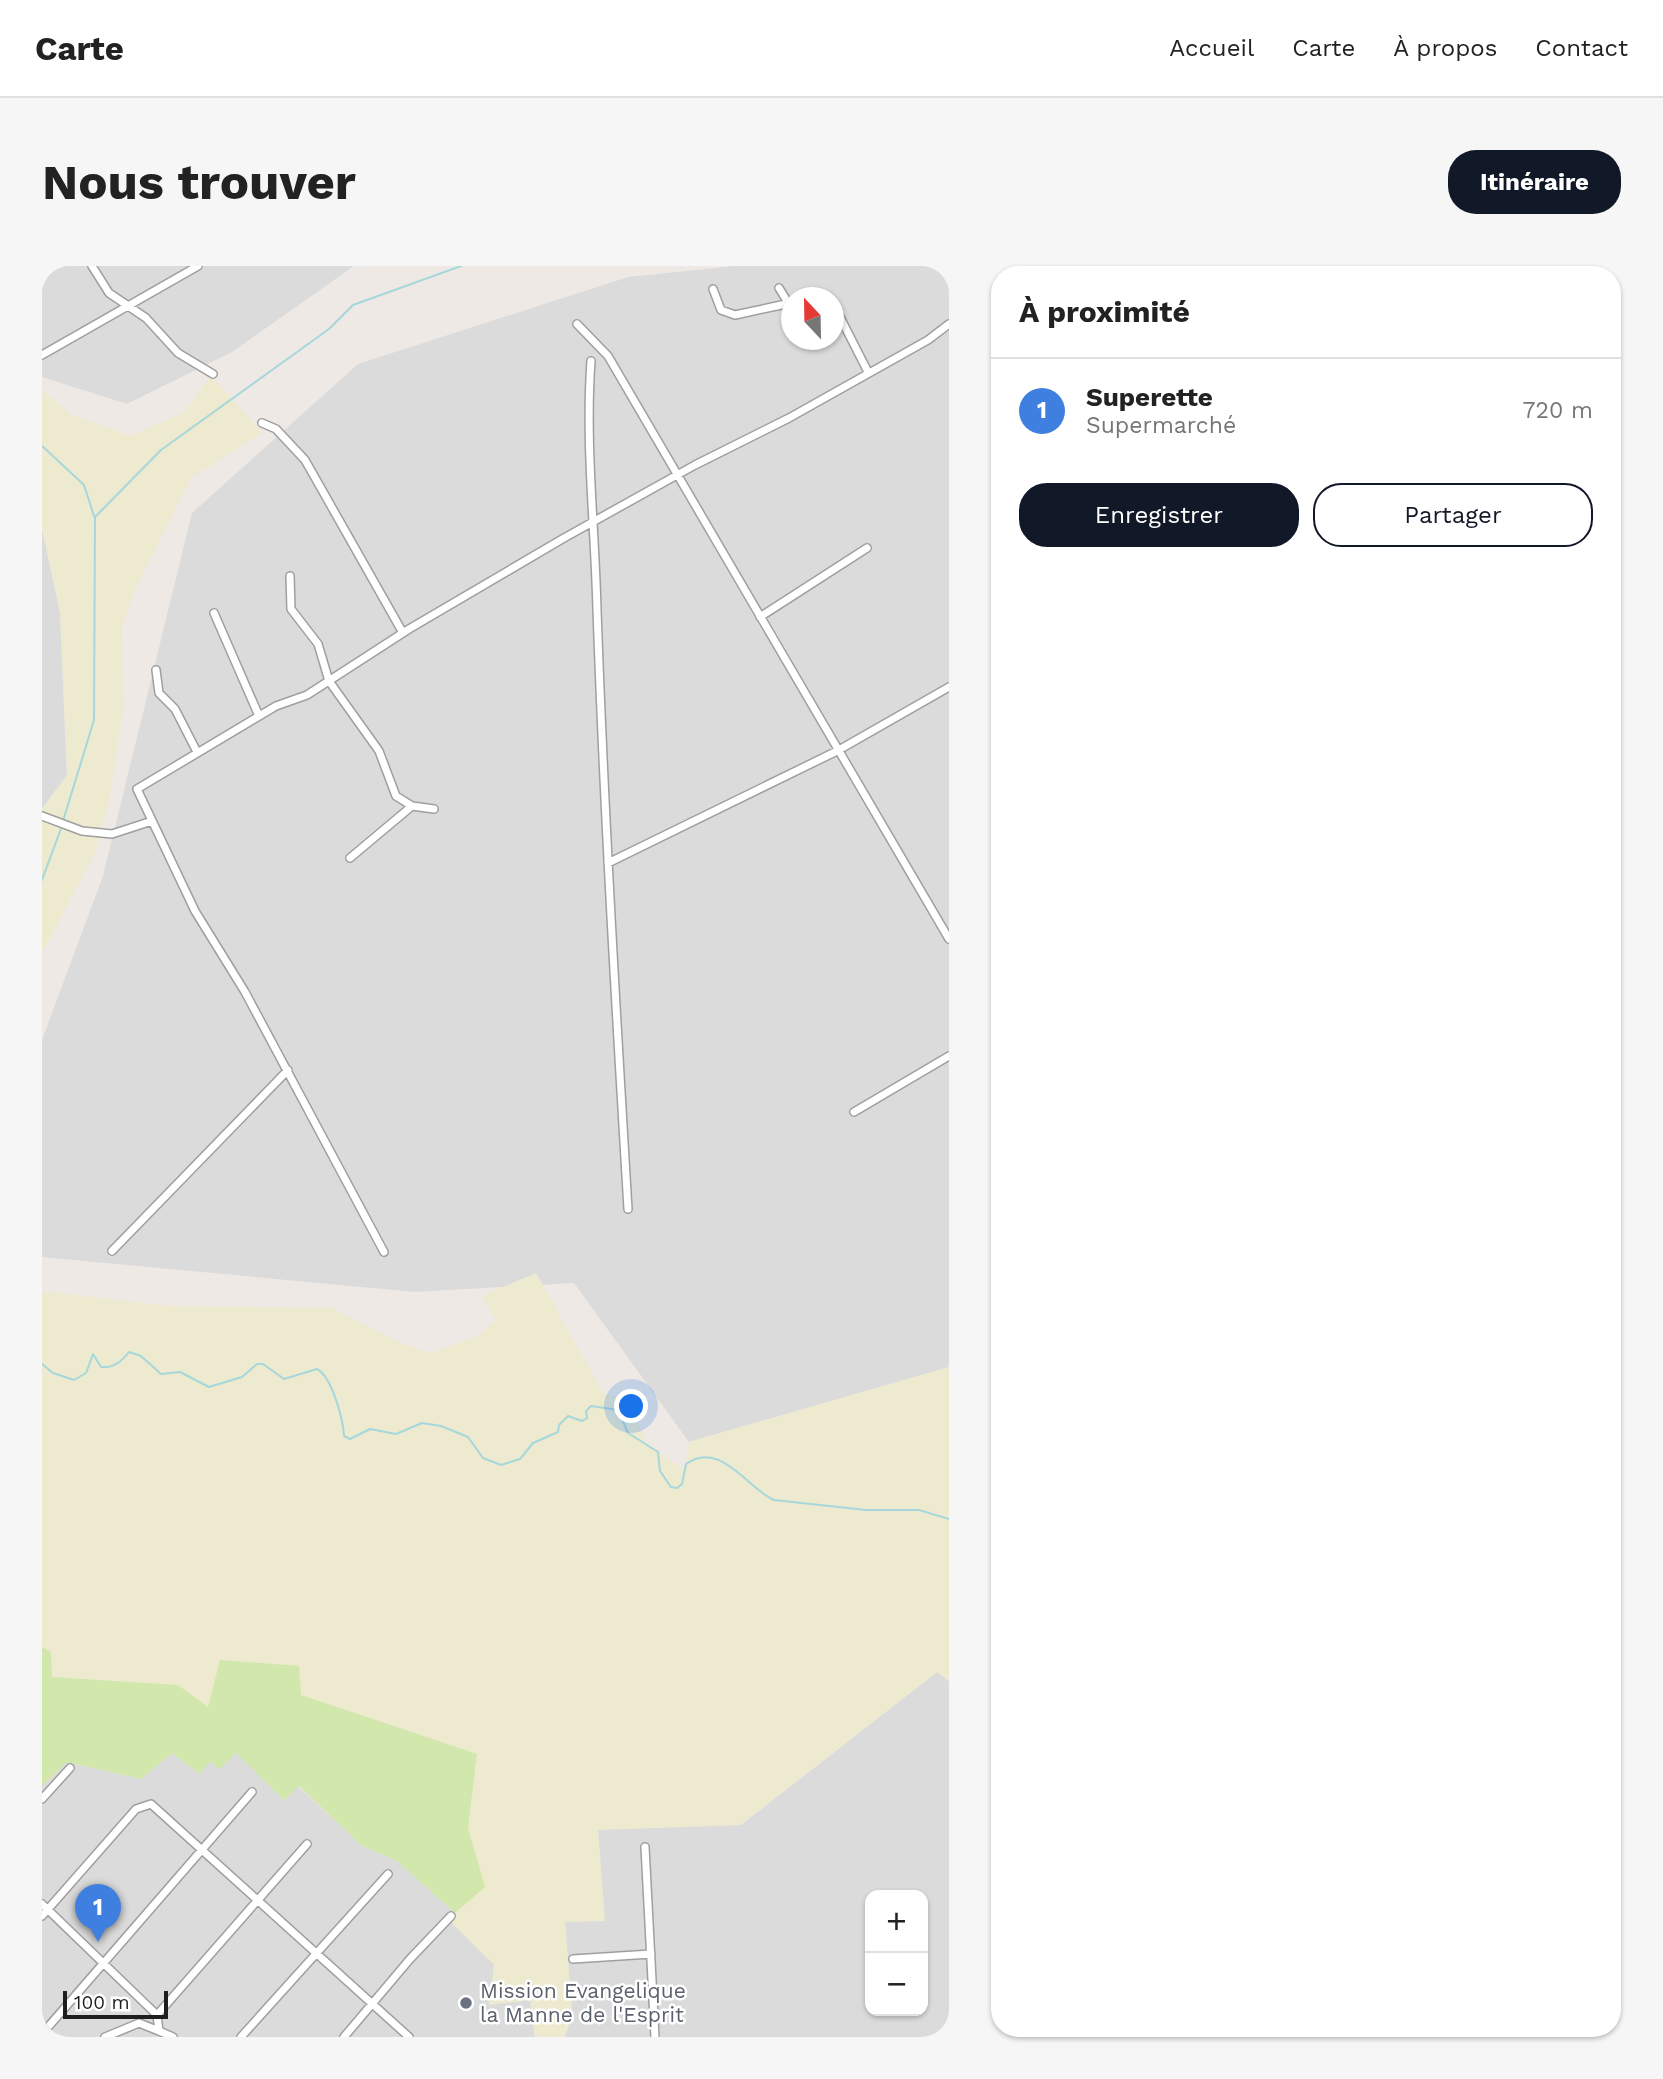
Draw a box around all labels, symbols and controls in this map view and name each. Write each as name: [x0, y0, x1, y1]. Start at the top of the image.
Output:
text: Carte: [35, 29, 124, 68]
text: Accueil: [1169, 34, 1254, 62]
text: Carte: [1292, 34, 1355, 62]
text: À propos: [1393, 34, 1497, 62]
text: Contact: [1535, 34, 1628, 62]
button: Itinéraire: [1448, 150, 1621, 214]
text: Nous trouver: [42, 153, 356, 211]
north arrow: [781, 287, 844, 350]
text: À proximité: [1019, 294, 1190, 329]
text: Superette: [1086, 382, 1213, 412]
text: 1: [1037, 397, 1047, 424]
text: 720 m: [1523, 397, 1593, 424]
text: Supermarché: [1086, 412, 1236, 439]
button: Enregistrer: [1019, 483, 1299, 547]
button: Partager: [1313, 483, 1593, 547]
your location: [614, 1389, 648, 1423]
pin: 1: [75, 1884, 121, 1942]
map controls: [865, 1890, 928, 2016]
button: +: [865, 1890, 928, 1953]
button: −: [865, 1953, 928, 2016]
place label: Mission Evangelique la Manne de l'Esprit: [480, 1978, 686, 2027]
scale bar: [63, 1988, 168, 2020]
text: 100 m: [74, 1991, 130, 2014]
marker: Mission Evangelique la Manne de l'Esprit: [458, 1995, 474, 2011]

